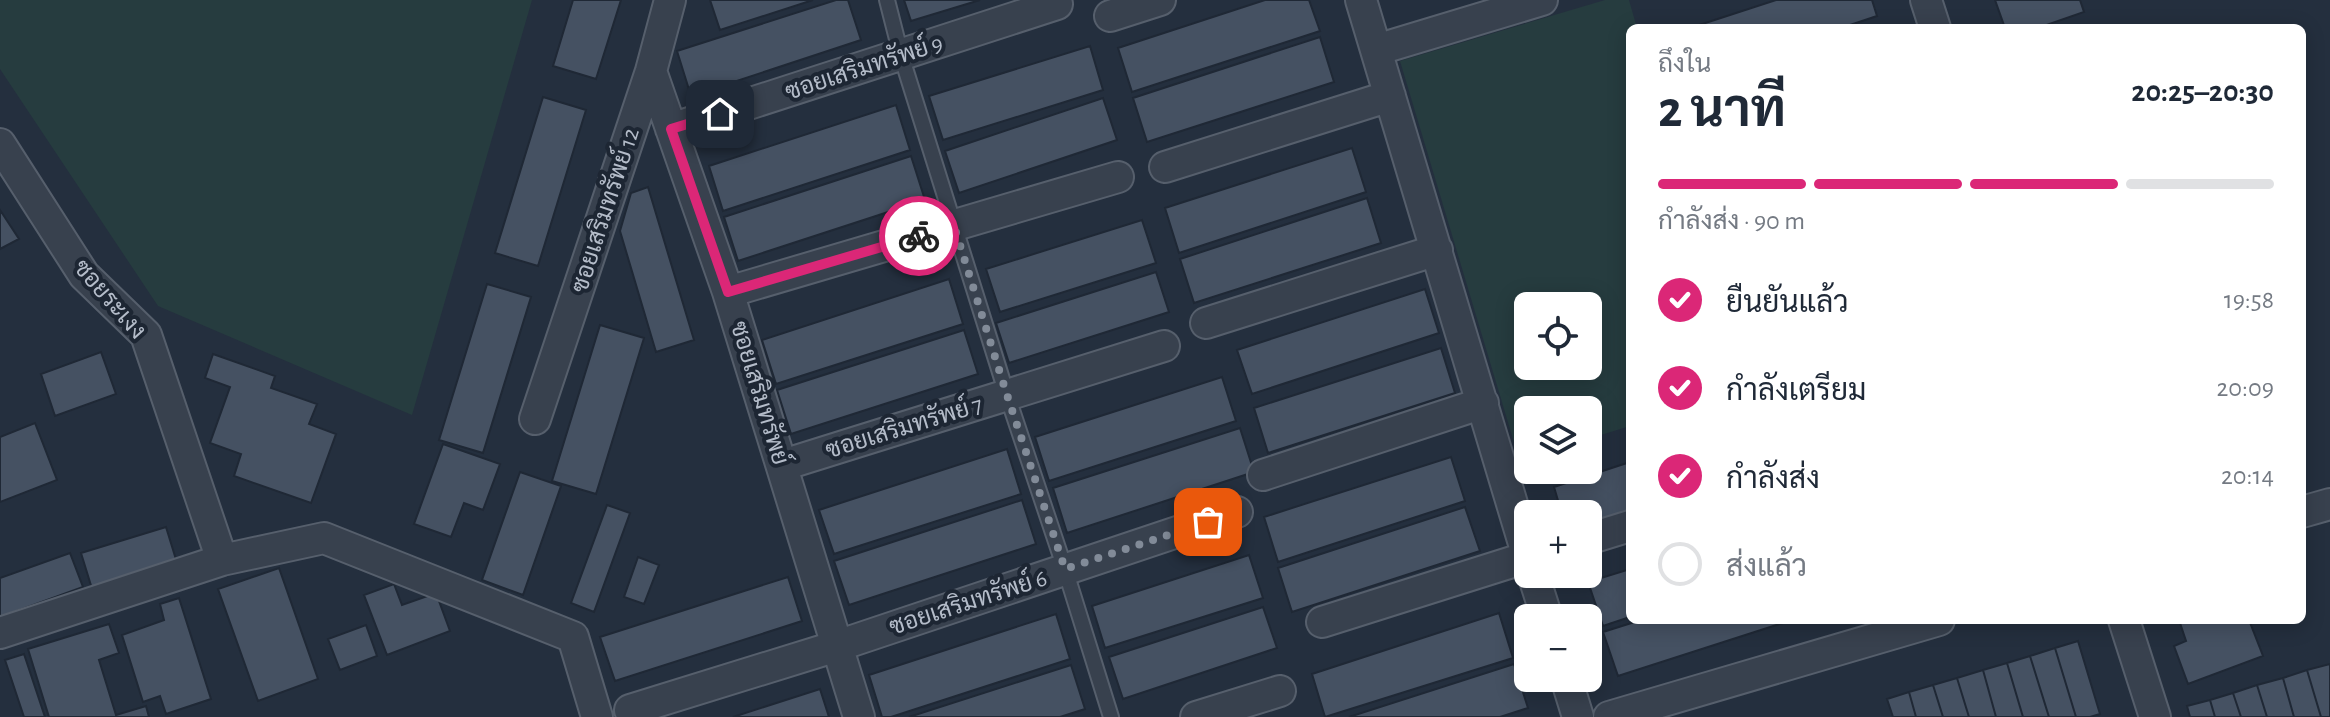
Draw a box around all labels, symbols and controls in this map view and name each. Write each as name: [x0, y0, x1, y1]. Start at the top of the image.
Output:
street label: ซอยเสริมทรัพย์ 9: [781, 26, 946, 105]
text: ถึงใน: [1658, 51, 1711, 77]
text: 20:25–20:30: [2131, 77, 2274, 107]
pin: [686, 80, 754, 148]
text: 2 นาที: [1658, 84, 1786, 136]
icon: home: [698, 92, 742, 136]
street label: ซอยเสริมทรัพย์ 12: [563, 123, 644, 296]
courier: [879, 196, 959, 276]
text: กำลังส่ง · 90 m: [1658, 208, 1805, 234]
icon: bike: [897, 214, 941, 258]
street label: ซอยระเงง: [69, 255, 150, 344]
icon: check: [1658, 278, 1702, 322]
text: 19:58: [2224, 287, 2274, 313]
text: ยืนยันแล้ว: [1726, 288, 1849, 318]
map controls: [1514, 292, 1602, 692]
button: locate: [1514, 292, 1602, 380]
street label: ซอยเสริมทรัพย์: [726, 317, 797, 468]
icon: check: [1658, 366, 1702, 410]
text: 20:09: [2217, 375, 2274, 401]
text: กำลังเตรียม: [1726, 376, 1866, 406]
street label: ซอยเสริมทรัพย์ 7: [822, 388, 986, 463]
button: layers: [1514, 396, 1602, 484]
icon: check: [1658, 454, 1702, 498]
text: 20:14: [2221, 463, 2274, 489]
text: กำลังส่ง: [1726, 464, 1820, 494]
pin: [1174, 488, 1242, 556]
icon: bag: [1186, 500, 1230, 544]
button: +: [1514, 500, 1602, 588]
text: ส่งแล้ว: [1726, 552, 1807, 582]
street label: ซอยเสริมทรัพย์ 6: [885, 561, 1050, 640]
button: −: [1514, 604, 1602, 692]

